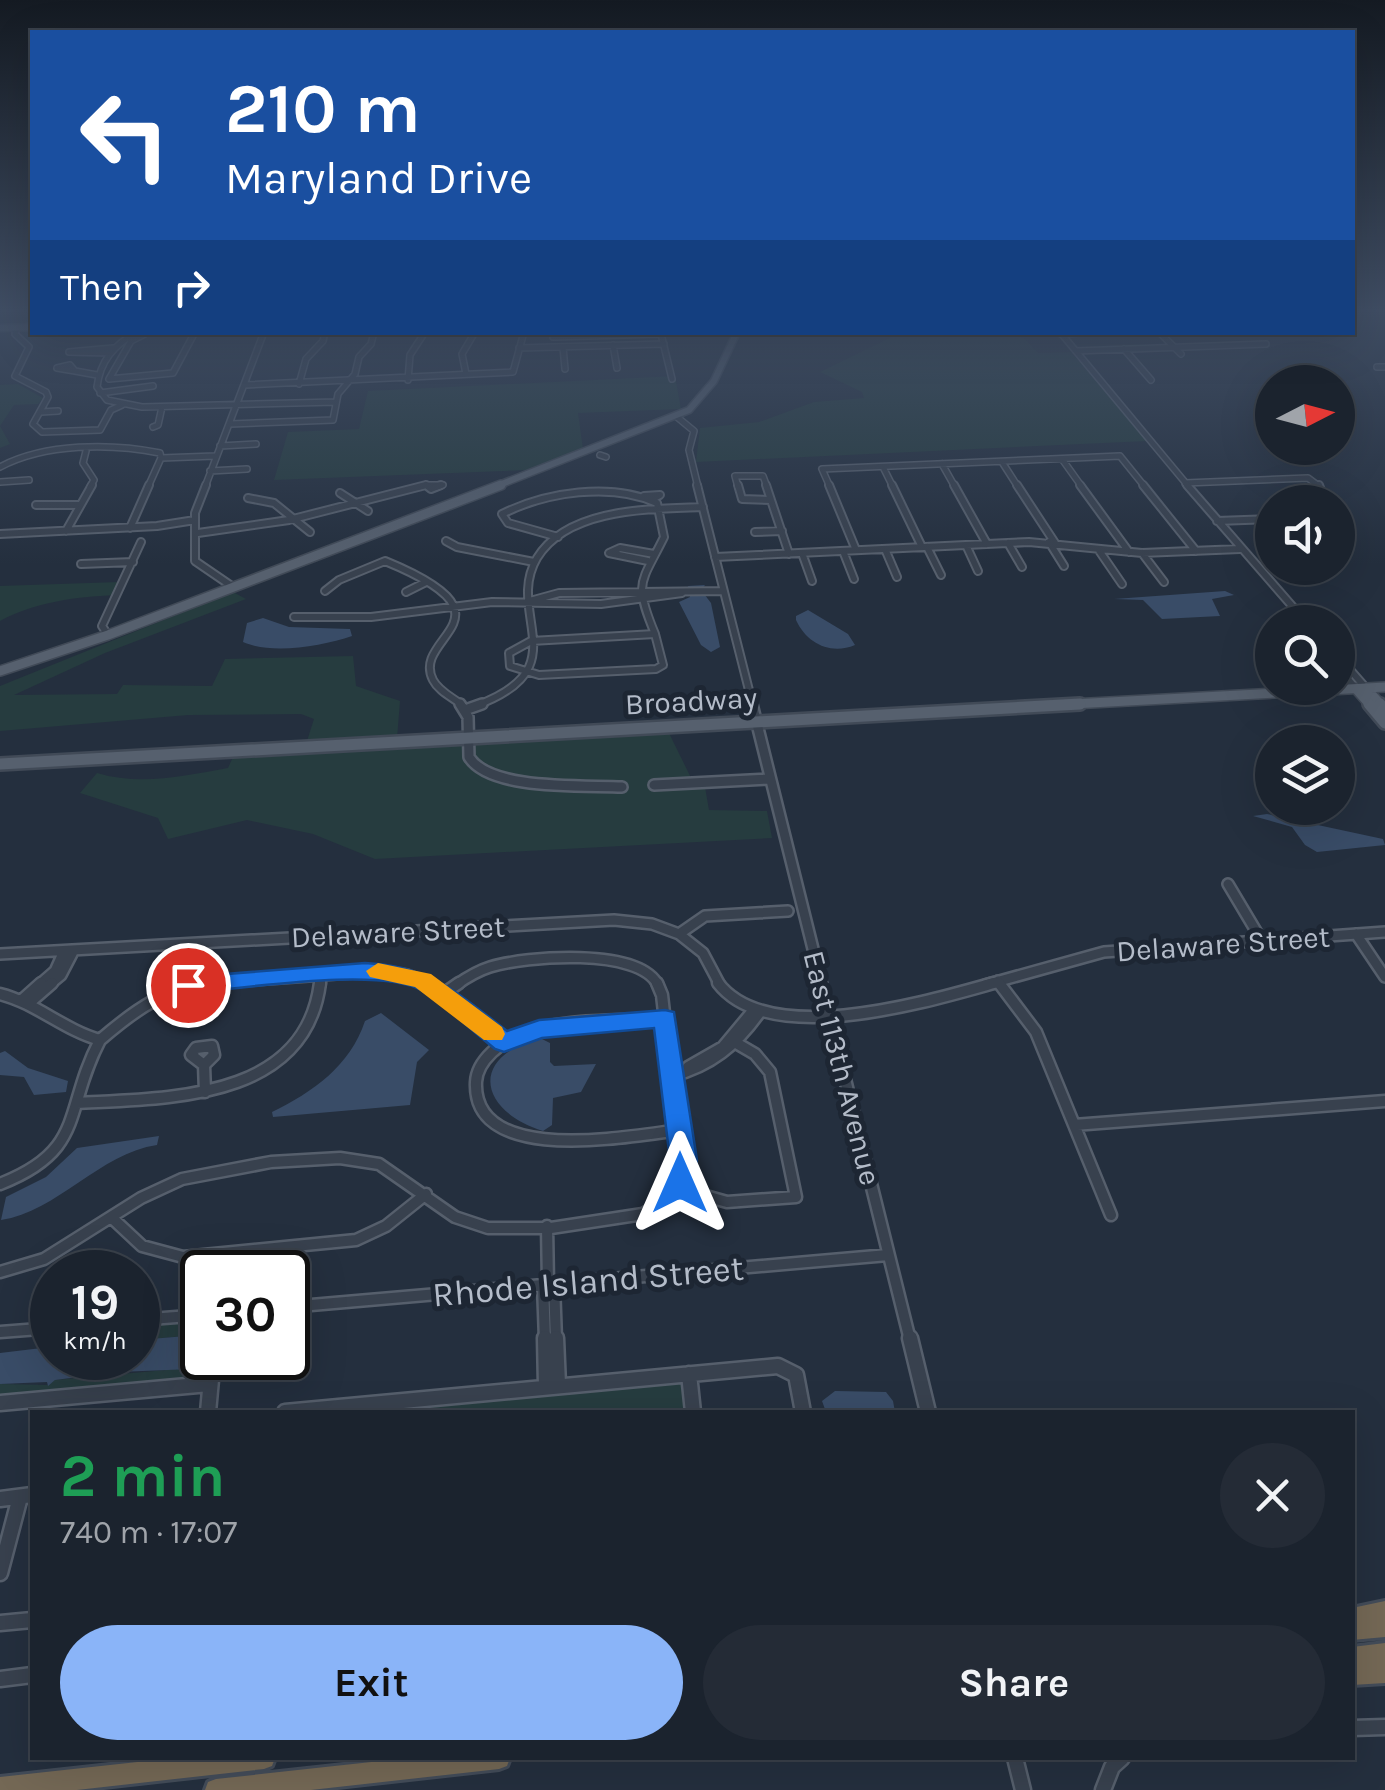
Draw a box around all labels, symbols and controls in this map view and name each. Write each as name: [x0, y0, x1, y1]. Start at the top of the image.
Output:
text: 210 m: [225, 68, 421, 150]
icon: left: [60, 70, 190, 200]
text: Maryland Drive: [225, 152, 532, 204]
icon: right: [164, 260, 219, 315]
text: Then: [60, 265, 144, 310]
north arrow: [1255, 365, 1355, 465]
map controls: [1255, 365, 1355, 825]
button: sound: [1255, 485, 1355, 585]
button: search: [1255, 605, 1355, 705]
street label: Broadway: [624, 680, 758, 722]
button: layers: [1255, 725, 1355, 825]
street label: Delaware Street: [290, 908, 506, 956]
street label: Delaware Street: [1115, 919, 1331, 969]
pin: [146, 943, 231, 1028]
street label: East 113th Avenue: [795, 947, 889, 1189]
icon: arrive: [161, 958, 216, 1013]
position arrow: [628, 1131, 732, 1235]
street label: Rhode Island Street: [431, 1247, 745, 1316]
speed limit sign: 30: [180, 1250, 310, 1380]
text: 19: [71, 1273, 119, 1332]
text: km/h: [63, 1326, 127, 1355]
text: 2 min: [60, 1441, 225, 1511]
button: close: [1220, 1443, 1325, 1548]
text: 740 m · 17:07: [60, 1514, 237, 1551]
button: Exit: [60, 1625, 683, 1740]
button: Share: [703, 1625, 1325, 1740]

